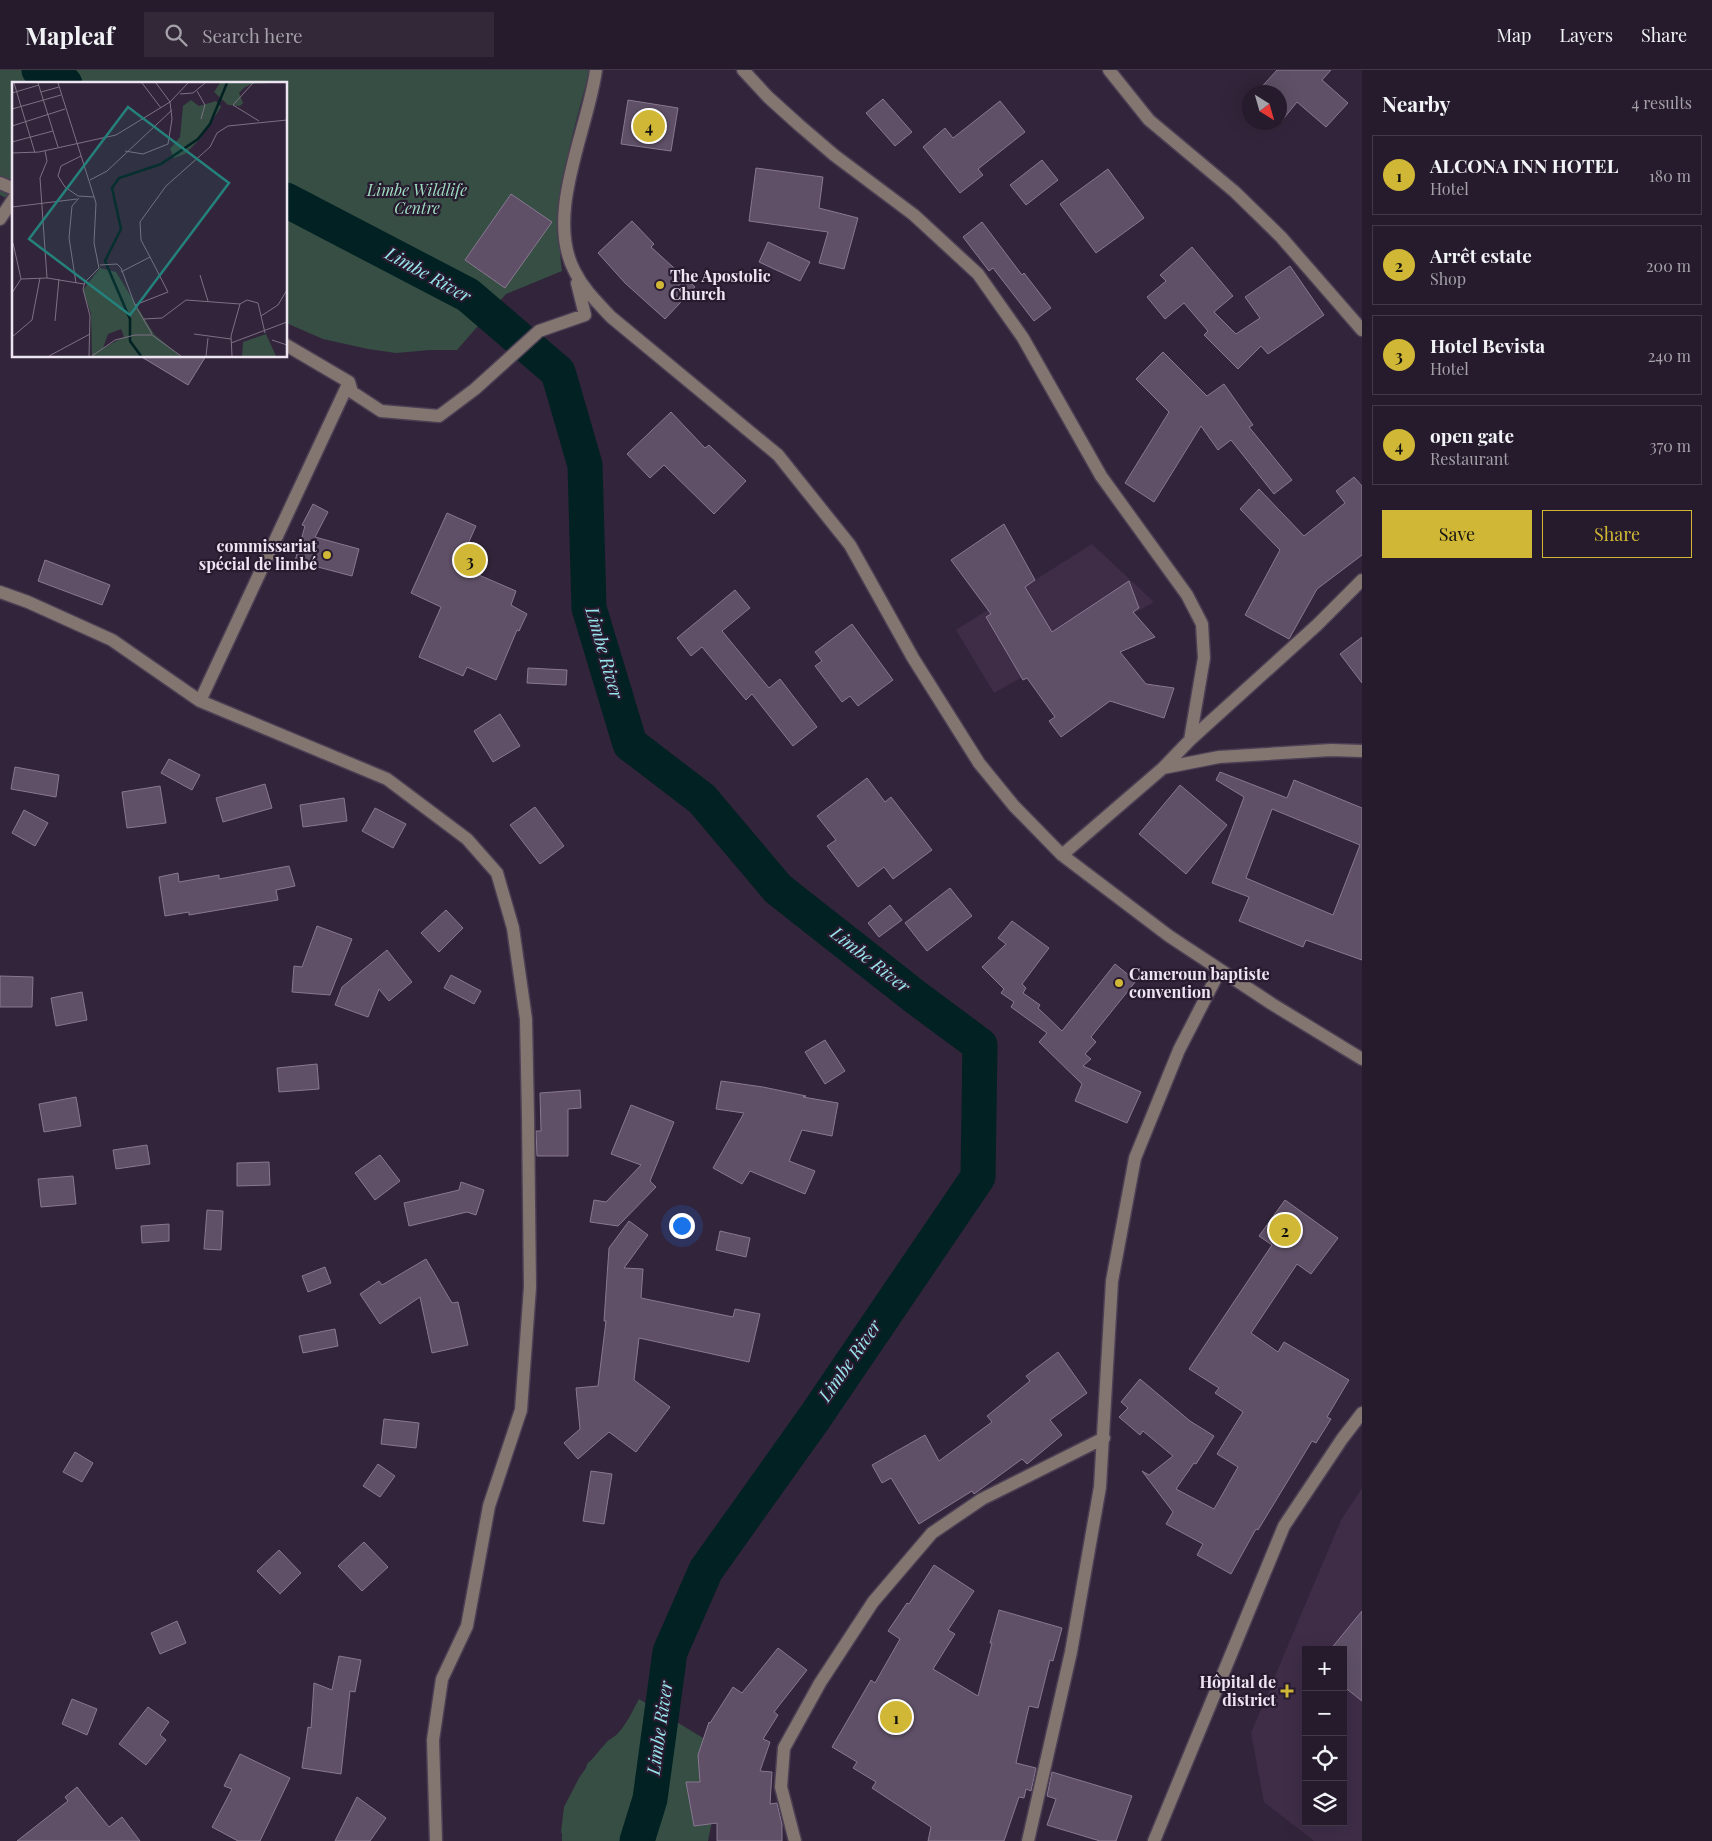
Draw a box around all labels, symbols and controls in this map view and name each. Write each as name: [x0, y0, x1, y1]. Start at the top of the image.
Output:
search box: [144, 12, 494, 57]
text: Mapleaf: [25, 19, 114, 51]
icon: search: [162, 21, 190, 49]
text: Search here: [202, 22, 303, 48]
text: Map: [1496, 23, 1531, 47]
text: Layers: [1559, 23, 1613, 47]
text: Share: [1641, 23, 1687, 47]
inset map: [12, 82, 288, 358]
north arrow: [1242, 85, 1287, 130]
text: Nearby: [1382, 89, 1451, 117]
text: 4 results: [1631, 92, 1692, 113]
pin: 4: [633, 107, 665, 145]
text: ALCONA INN HOTEL: [1430, 152, 1618, 178]
text: 1: [1396, 165, 1402, 186]
text: 180 m: [1649, 165, 1691, 186]
text: Hotel: [1430, 178, 1469, 199]
park label: Limbe Wildlife Centre: [366, 179, 467, 218]
water label: Limbe River: [381, 240, 477, 308]
text: Arrêt estate: [1430, 242, 1532, 268]
text: 2: [1395, 255, 1403, 276]
text: 200 m: [1646, 255, 1691, 276]
place label: The Apostolic Church: [670, 265, 771, 304]
text: Shop: [1430, 268, 1466, 289]
marker: The Apostolic Church: [654, 279, 666, 291]
text: Hotel Bevista: [1430, 332, 1545, 358]
text: 3: [1395, 345, 1403, 366]
text: 240 m: [1648, 345, 1691, 366]
text: Hotel: [1430, 358, 1469, 379]
text: open gate: [1430, 422, 1514, 448]
text: 4: [1395, 435, 1403, 456]
text: 370 m: [1649, 435, 1691, 456]
text: Restaurant: [1430, 448, 1509, 469]
button: Save: [1382, 510, 1532, 558]
button: Share: [1542, 510, 1692, 558]
place label: commissariat spécial de limbé: [199, 535, 317, 574]
pin: 3: [454, 541, 486, 579]
marker: commissariat spécial de limbé: [321, 549, 333, 561]
water label: Limbe River: [580, 603, 630, 703]
water label: Limbe River: [825, 920, 916, 999]
place label: Cameroun baptiste convention: [1129, 963, 1270, 1002]
marker: Cameroun baptiste convention: [1113, 977, 1125, 989]
pin: 2: [1269, 1211, 1301, 1249]
your location: [669, 1213, 695, 1239]
water label: Limbe River: [812, 1314, 887, 1407]
map controls: [1302, 1646, 1347, 1826]
button: +: [1302, 1646, 1347, 1691]
place label: Hôpital de district: [1200, 1671, 1276, 1710]
water label: Limbe River: [640, 1678, 678, 1777]
marker: Hôpital de district: [1280, 1684, 1294, 1698]
button: −: [1302, 1691, 1347, 1736]
pin: 1: [880, 1698, 912, 1736]
button: locate: [1302, 1736, 1347, 1781]
button: layers: [1302, 1781, 1347, 1826]

